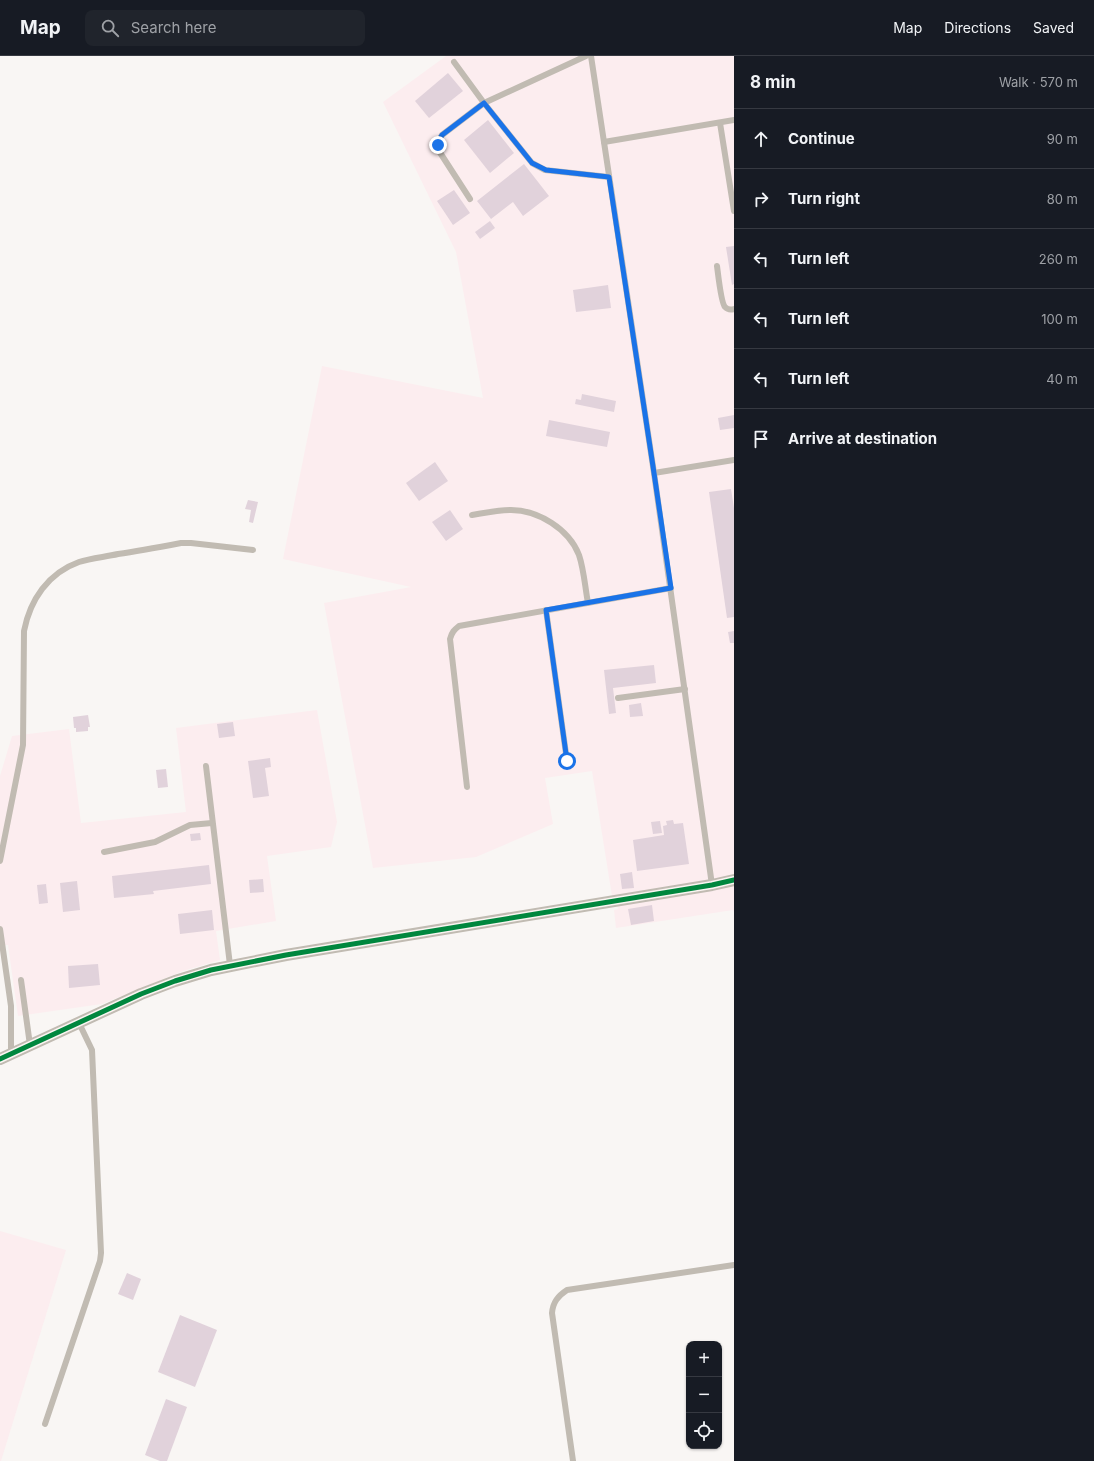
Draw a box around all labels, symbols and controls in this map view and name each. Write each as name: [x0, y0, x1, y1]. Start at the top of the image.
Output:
search box: [85, 10, 365, 46]
text: Map: [20, 16, 61, 39]
icon: search: [99, 17, 121, 39]
text: Search here: [131, 18, 216, 37]
text: Map: [893, 19, 922, 36]
text: Directions: [944, 19, 1011, 36]
text: Saved: [1033, 19, 1074, 36]
text: 8 min: [750, 72, 796, 92]
text: Walk · 570 m: [999, 74, 1078, 90]
icon: ahead: [750, 128, 772, 150]
text: Continue: [788, 129, 855, 148]
text: 90 m: [1047, 131, 1078, 147]
route end: [429, 136, 447, 154]
icon: right: [750, 188, 772, 210]
text: Turn right: [788, 189, 860, 208]
text: 80 m: [1047, 191, 1078, 207]
icon: left: [750, 248, 772, 270]
text: Turn left: [788, 249, 849, 268]
text: 260 m: [1039, 251, 1078, 267]
icon: left: [750, 308, 772, 330]
text: Turn left: [788, 309, 849, 328]
text: 100 m: [1041, 311, 1078, 327]
icon: left: [750, 368, 772, 390]
text: Turn left: [788, 369, 849, 388]
text: 40 m: [1046, 371, 1078, 387]
icon: arrive: [750, 428, 772, 450]
text: Arrive at destination: [788, 429, 937, 448]
route start: [558, 752, 576, 770]
map controls: [686, 1341, 722, 1449]
button: +: [686, 1341, 722, 1377]
button: −: [686, 1377, 722, 1413]
button: locate: [686, 1413, 722, 1449]

